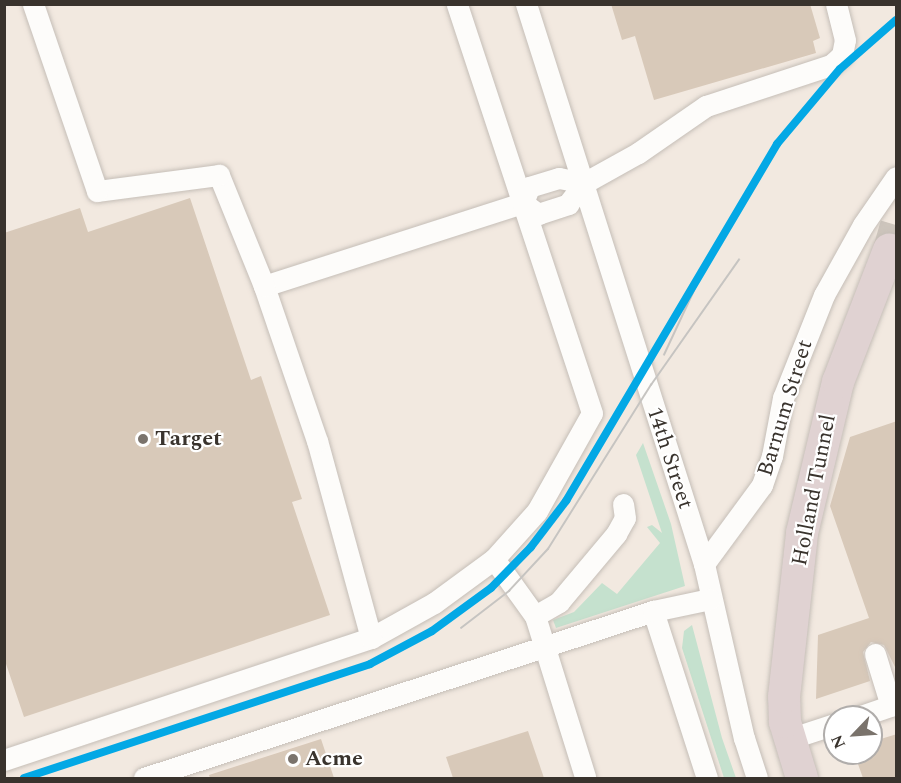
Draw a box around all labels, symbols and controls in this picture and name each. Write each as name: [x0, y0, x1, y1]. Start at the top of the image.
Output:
street label: Barnum Street: [752, 337, 818, 479]
street label: 14th Street: [641, 404, 699, 512]
street label: Holland Tunnel: [786, 412, 842, 568]
place label: Target: [155, 426, 222, 452]
marker: Target: [136, 432, 150, 446]
north arrow: [823, 705, 883, 765]
text: N: [825, 731, 852, 753]
place label: Acme: [305, 746, 363, 772]
marker: Acme: [286, 752, 300, 766]

